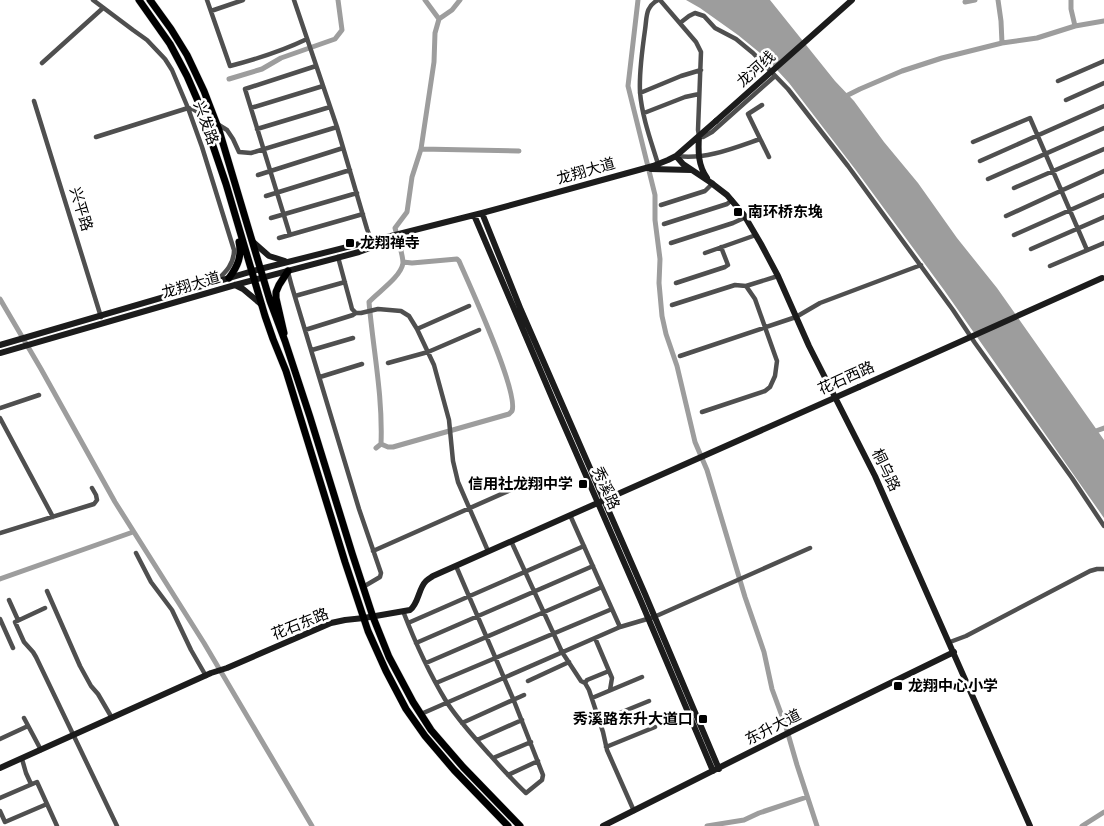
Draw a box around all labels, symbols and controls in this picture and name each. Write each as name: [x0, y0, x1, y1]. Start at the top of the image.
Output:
street label: 龙河线: [733, 47, 779, 91]
street label: 兴发路: [190, 99, 222, 147]
street label: 龙翔大道: [555, 154, 617, 188]
street label: 兴平路: [66, 185, 96, 233]
place label: 南环桥东堍: [748, 203, 823, 221]
marker: 南环桥东堍: [732, 206, 744, 218]
place label: 龙翔禅寺: [360, 234, 420, 252]
marker: 龙翔禅寺: [344, 237, 356, 249]
street label: 龙翔大道: [160, 268, 222, 302]
street label: 花石西路: [815, 358, 877, 398]
street label: 桐乌路: [868, 446, 904, 494]
street label: 秀溪路: [589, 464, 623, 512]
place label: 信用社龙翔中学: [468, 475, 573, 493]
marker: 信用社龙翔中学: [577, 478, 589, 490]
street label: 花石东路: [269, 604, 331, 644]
place label: 龙翔中心小学: [908, 677, 998, 695]
marker: 龙翔中心小学: [892, 680, 904, 692]
street label: 东升大道: [742, 705, 804, 749]
place label: 秀溪路东升大道口: [573, 710, 693, 728]
marker: 秀溪路东升大道口: [697, 713, 709, 725]

